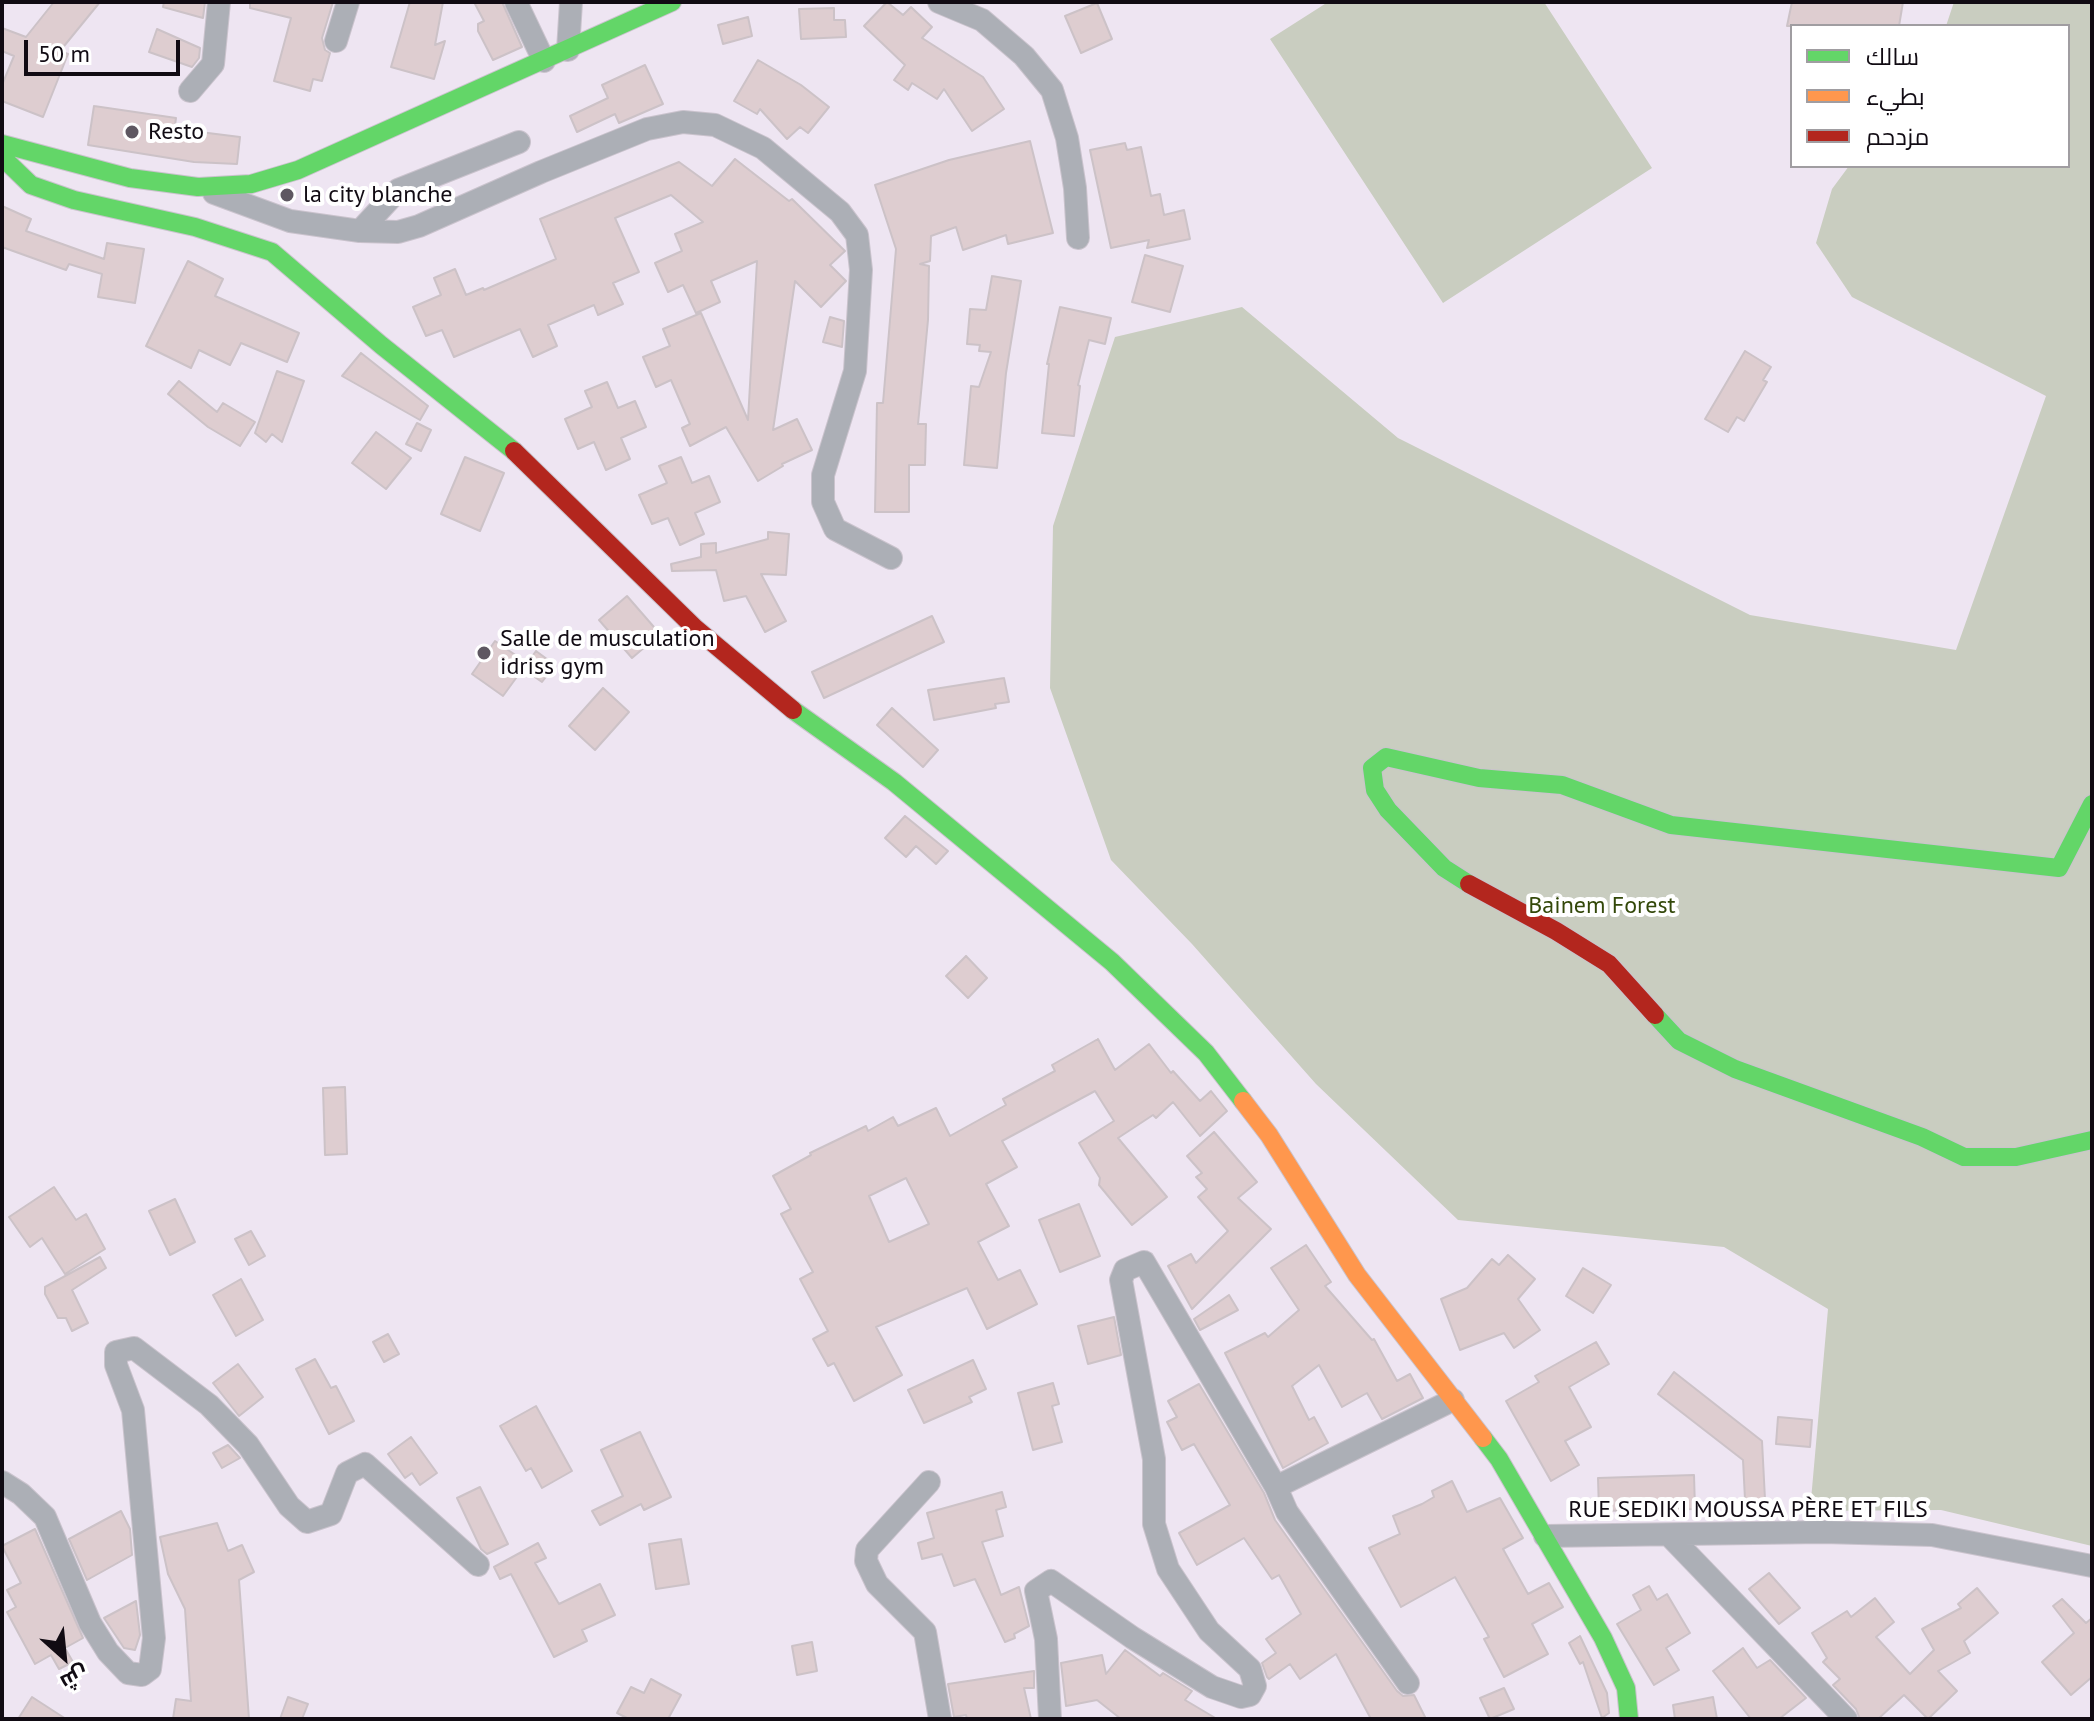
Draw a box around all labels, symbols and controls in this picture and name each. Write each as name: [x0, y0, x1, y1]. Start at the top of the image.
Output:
scale bar: [28, 24, 184, 74]
legend: [1790, 24, 2070, 168]
text: 50 m: [38, 38, 90, 69]
text: سالك: [1866, 41, 1919, 72]
text: بطيء: [1866, 81, 1925, 112]
place label: Resto: [148, 118, 204, 146]
text: مزدحم: [1866, 121, 1929, 152]
marker: Resto: [123, 123, 141, 141]
place label: la city blanche: [303, 181, 452, 209]
marker: la city blanche: [278, 186, 296, 204]
place label: Salle de musculation idriss gym: [500, 625, 715, 681]
marker: Salle de musculation idriss gym: [475, 644, 493, 662]
park label: Bainem Forest: [1528, 892, 1676, 920]
street label: RUE SEDIKI MOUSSA PÈRE ET FILS: [1568, 1496, 1928, 1524]
north arrow: [24, 1617, 104, 1697]
text: ش: [56, 1659, 94, 1697]

